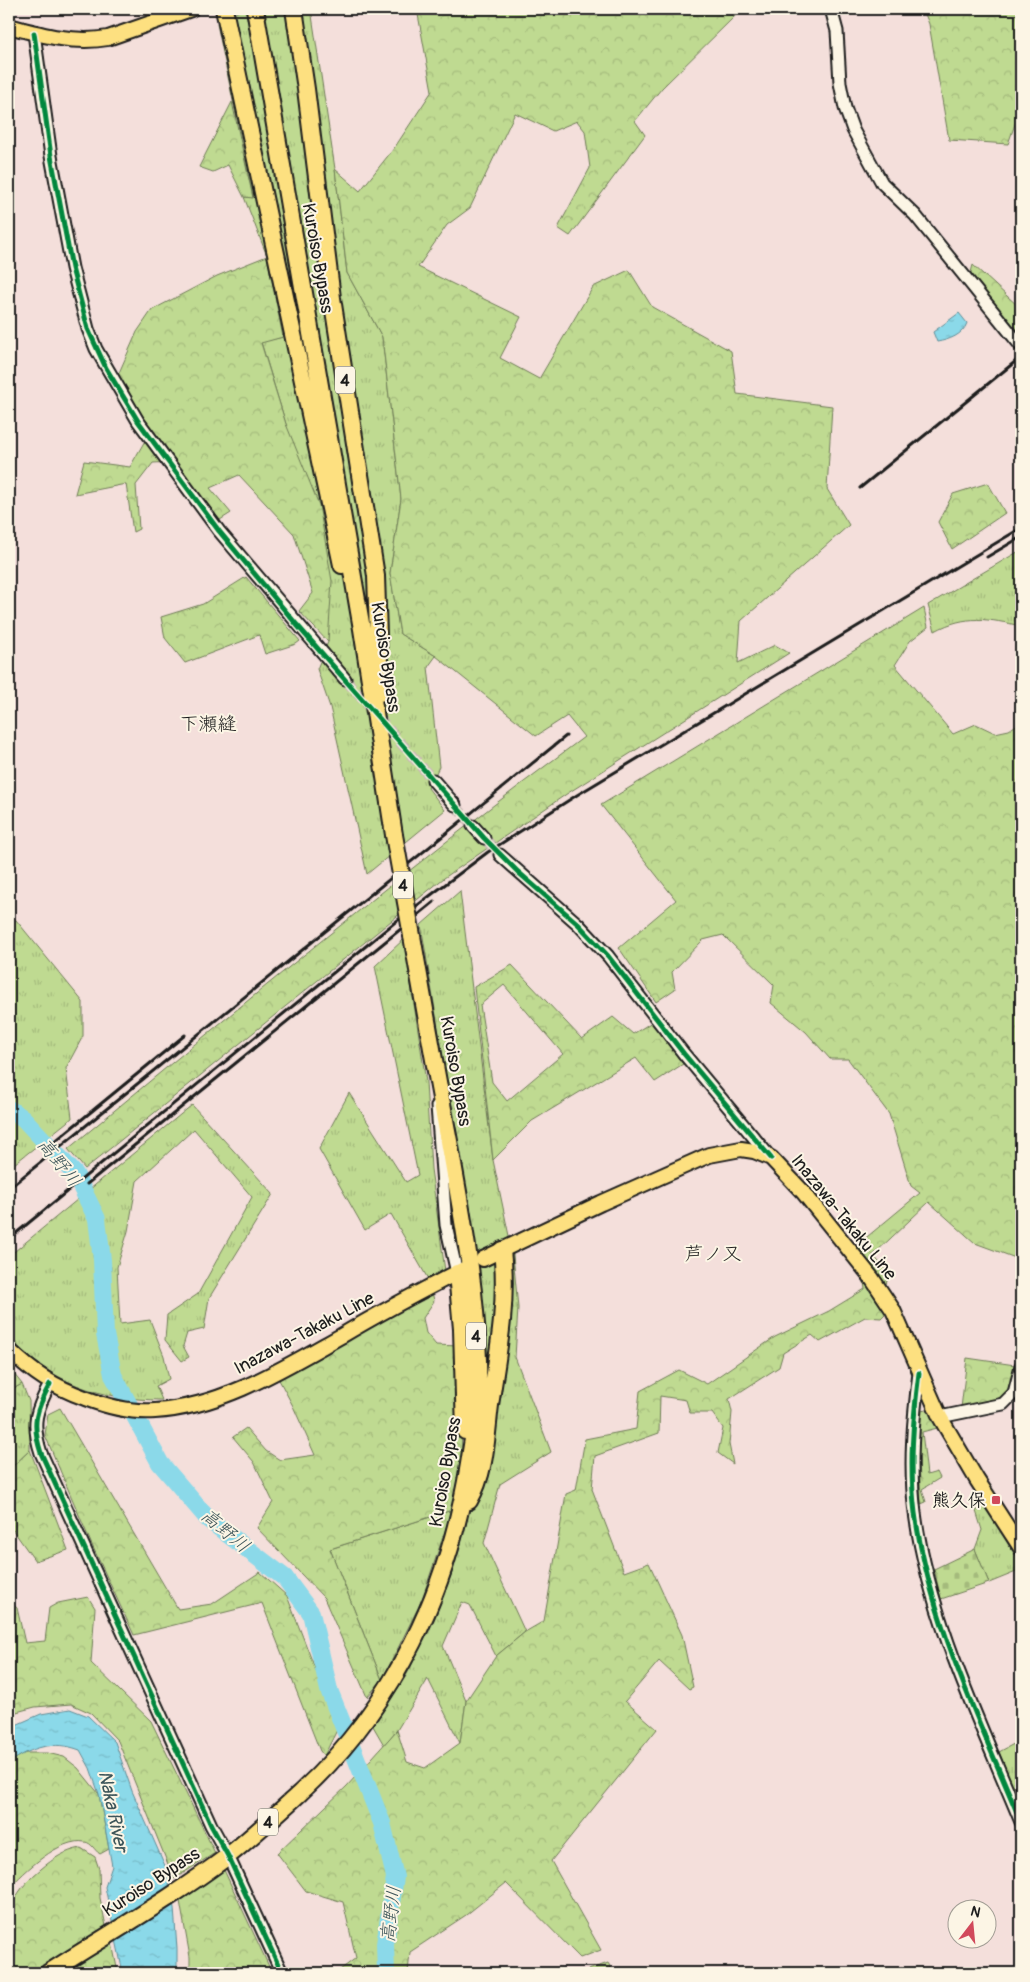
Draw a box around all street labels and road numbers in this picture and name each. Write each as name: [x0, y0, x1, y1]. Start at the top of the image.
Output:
street label: Kuroiso Bypass: [297, 201, 338, 315]
road number: 4: [335, 366, 355, 394]
street label: Kuroiso Bypass: [365, 600, 406, 714]
road number: 4: [393, 872, 413, 898]
street label: Kuroiso Bypass: [435, 1014, 476, 1128]
street label: Inazawa-Takaku Line: [786, 1150, 902, 1285]
street label: Inazawa-Takaku Line: [230, 1287, 378, 1380]
road number: 4: [466, 1322, 486, 1350]
street label: Kuroiso Bypass: [425, 1415, 466, 1529]
road number: 4: [258, 1808, 278, 1835]
street label: Kuroiso Bypass: [98, 1842, 204, 1922]

